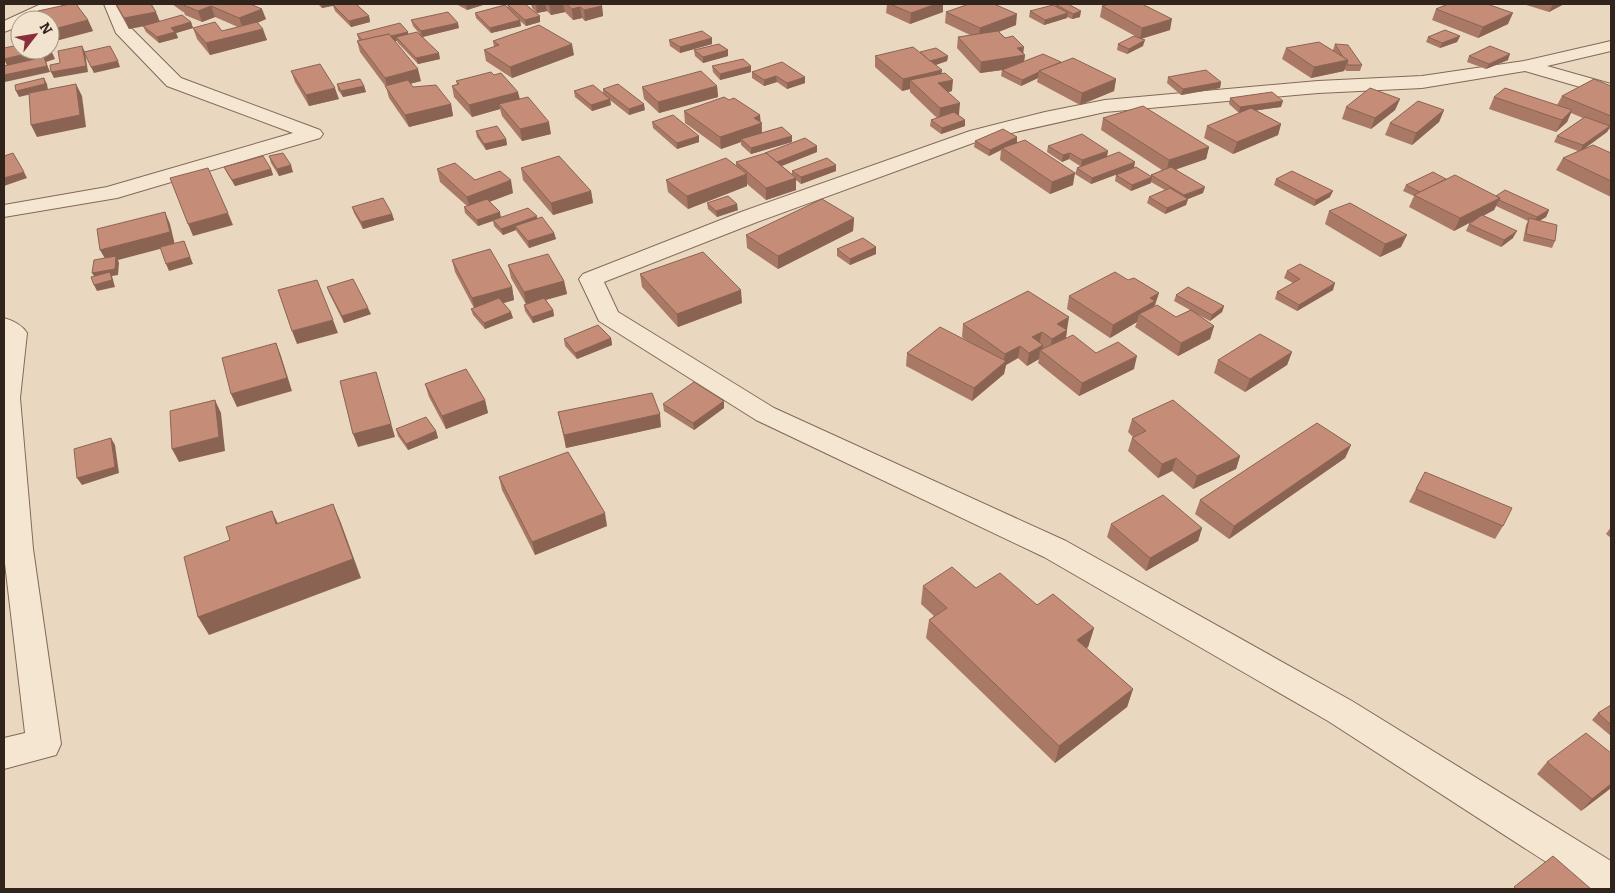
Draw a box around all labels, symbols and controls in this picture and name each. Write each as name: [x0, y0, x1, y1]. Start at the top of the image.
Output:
north arrow: [10, 10, 60, 60]
text: N: [36, 20, 56, 38]

